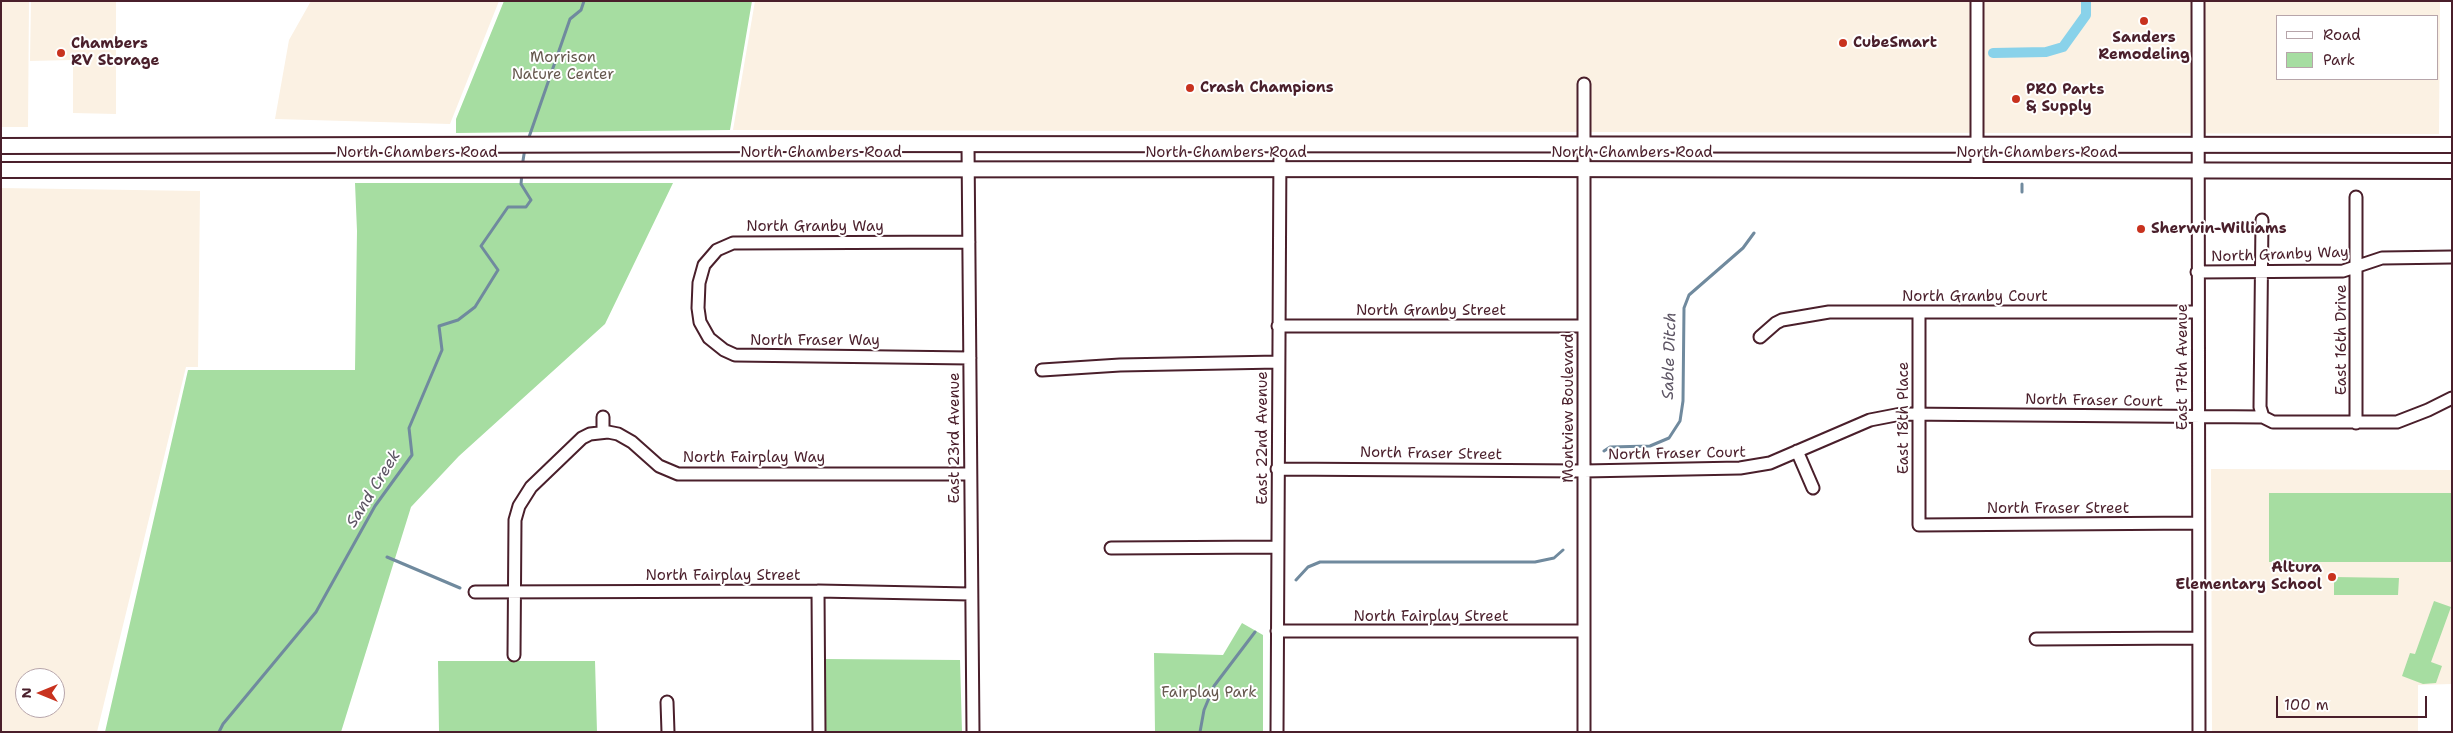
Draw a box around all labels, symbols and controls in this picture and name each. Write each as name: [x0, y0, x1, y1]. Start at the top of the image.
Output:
marker: Sanders Remodeling: [2138, 15, 2150, 27]
legend: [2276, 15, 2438, 80]
text: Road: [2323, 25, 2361, 45]
place label: Sanders Remodeling: [2098, 29, 2190, 64]
place label: CubeSmart: [1853, 34, 1937, 52]
place label: Chambers RV Storage: [71, 35, 159, 70]
marker: CubeSmart: [1837, 37, 1849, 49]
marker: Chambers RV Storage: [55, 47, 67, 59]
park label: Morrison Nature Center: [512, 49, 614, 84]
text: Park: [2323, 50, 2355, 70]
place label: Crash Champions: [1200, 79, 1334, 97]
place label: PRO Parts & Supply: [2026, 81, 2104, 116]
marker: Crash Champions: [1184, 82, 1196, 94]
marker: PRO Parts & Supply: [2010, 93, 2022, 105]
street label: North Chambers Road: [336, 144, 498, 162]
street label: North Chambers Road: [740, 144, 902, 162]
street label: North Chambers Road: [1145, 144, 1307, 162]
street label: North Chambers Road: [1551, 144, 1713, 162]
street label: North Chambers Road: [1956, 144, 2118, 162]
street label: North Granby Way: [746, 218, 884, 236]
place label: Sherwin-Williams: [2151, 220, 2287, 238]
marker: Sherwin-Williams: [2135, 223, 2147, 235]
street label: North Granby Way: [2211, 244, 2349, 266]
street label: East 16th Drive: [2333, 285, 2351, 395]
street label: North Granby Court: [1902, 288, 2048, 306]
street label: North Granby Street: [1356, 302, 1506, 320]
street label: East 17th Avenue: [2174, 304, 2192, 430]
water label: Sable Ditch: [1659, 312, 1681, 400]
street label: North Fraser Way: [750, 332, 880, 350]
street label: Montview Boulevard: [1560, 333, 1578, 483]
street label: East 18th Place: [1895, 362, 1913, 474]
street label: East 22nd Avenue: [1254, 371, 1272, 505]
street label: East 23rd Avenue: [946, 373, 964, 503]
street label: North Fraser Court: [2025, 391, 2163, 411]
street label: North Fraser Street: [1360, 444, 1502, 464]
street label: North Fraser Court: [1608, 444, 1746, 464]
water label: Sand Creek: [343, 447, 405, 531]
street label: North Fairplay Way: [683, 449, 825, 467]
street label: North Fraser Street: [1987, 500, 2129, 518]
place label: Altura Elementary School: [2175, 559, 2322, 594]
street label: North Fairplay Street: [645, 567, 801, 585]
marker: Altura Elementary School: [2326, 571, 2338, 583]
street label: North Fairplay Street: [1353, 608, 1509, 626]
north arrow: [15, 668, 65, 718]
park label: Fairplay Park: [1161, 684, 1257, 702]
scale bar: [2278, 686, 2429, 718]
text: N: [17, 687, 35, 699]
text: 100 m: [2284, 695, 2329, 715]

